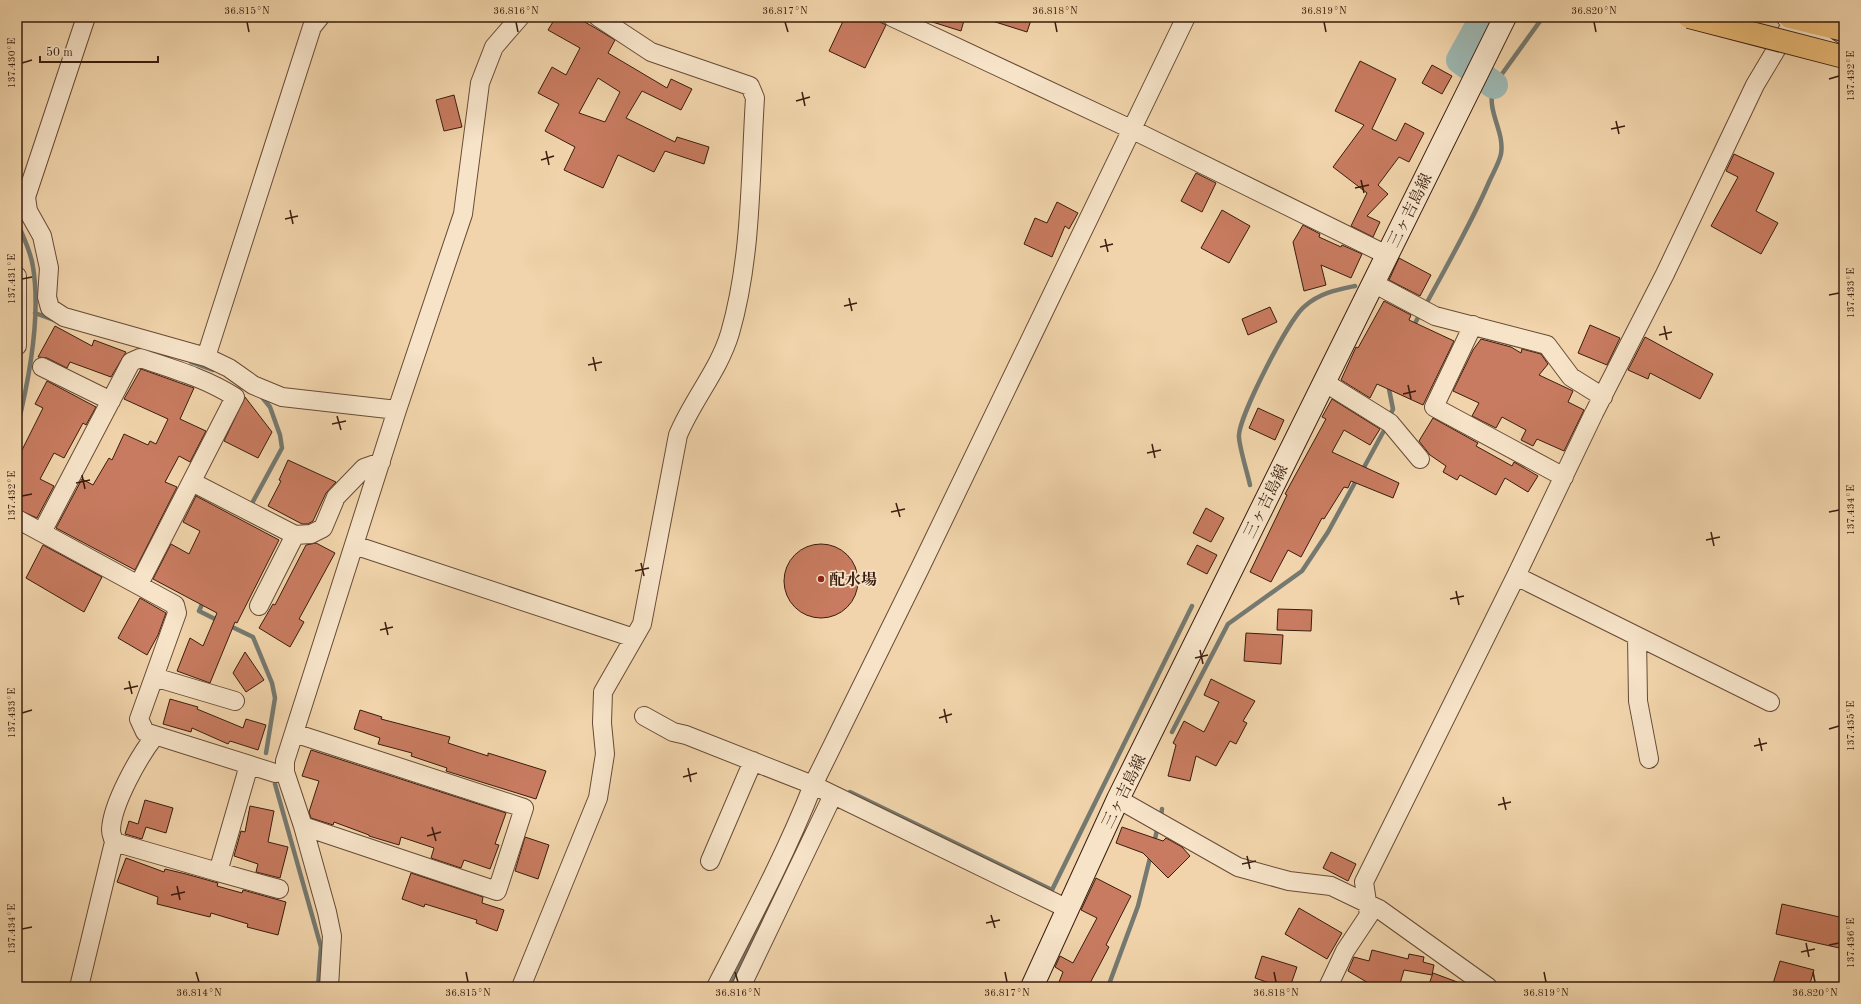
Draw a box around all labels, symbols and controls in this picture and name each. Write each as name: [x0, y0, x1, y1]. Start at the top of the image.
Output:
text: 36.815°N: [224, 6, 270, 16]
text: 36.816°N: [493, 6, 539, 16]
text: 36.817°N: [762, 6, 808, 16]
text: 36.818°N: [1032, 6, 1078, 16]
text: 36.819°N: [1301, 6, 1347, 16]
text: 36.820°N: [1571, 6, 1617, 16]
text: 137.430°E: [7, 38, 17, 88]
scale bar: [40, 38, 158, 64]
text: 50 m: [46, 46, 73, 59]
text: 137.432°E: [1846, 51, 1856, 101]
street label: 三ヶ吉島線: [1384, 171, 1436, 250]
text: 137.431°E: [7, 254, 17, 304]
text: 137.433°E: [1846, 268, 1856, 318]
street label: 三ヶ吉島線: [1240, 462, 1292, 541]
text: 137.432°E: [7, 471, 17, 521]
text: 137.434°E: [1846, 485, 1856, 535]
place label: 配水場: [829, 571, 877, 589]
marker: 配水場: [816, 574, 826, 584]
text: 137.433°E: [7, 688, 17, 738]
text: 137.435°E: [1846, 701, 1856, 751]
street label: 三ヶ吉島線: [1098, 752, 1150, 831]
text: 137.434°E: [7, 904, 17, 954]
text: 137.436°E: [1846, 918, 1856, 968]
text: 36.814°N: [176, 988, 222, 998]
text: 36.815°N: [445, 988, 491, 998]
text: 36.816°N: [715, 988, 761, 998]
text: 36.817°N: [984, 988, 1030, 998]
text: 36.818°N: [1253, 988, 1299, 998]
text: 36.819°N: [1523, 988, 1569, 998]
text: 36.820°N: [1792, 988, 1838, 998]

